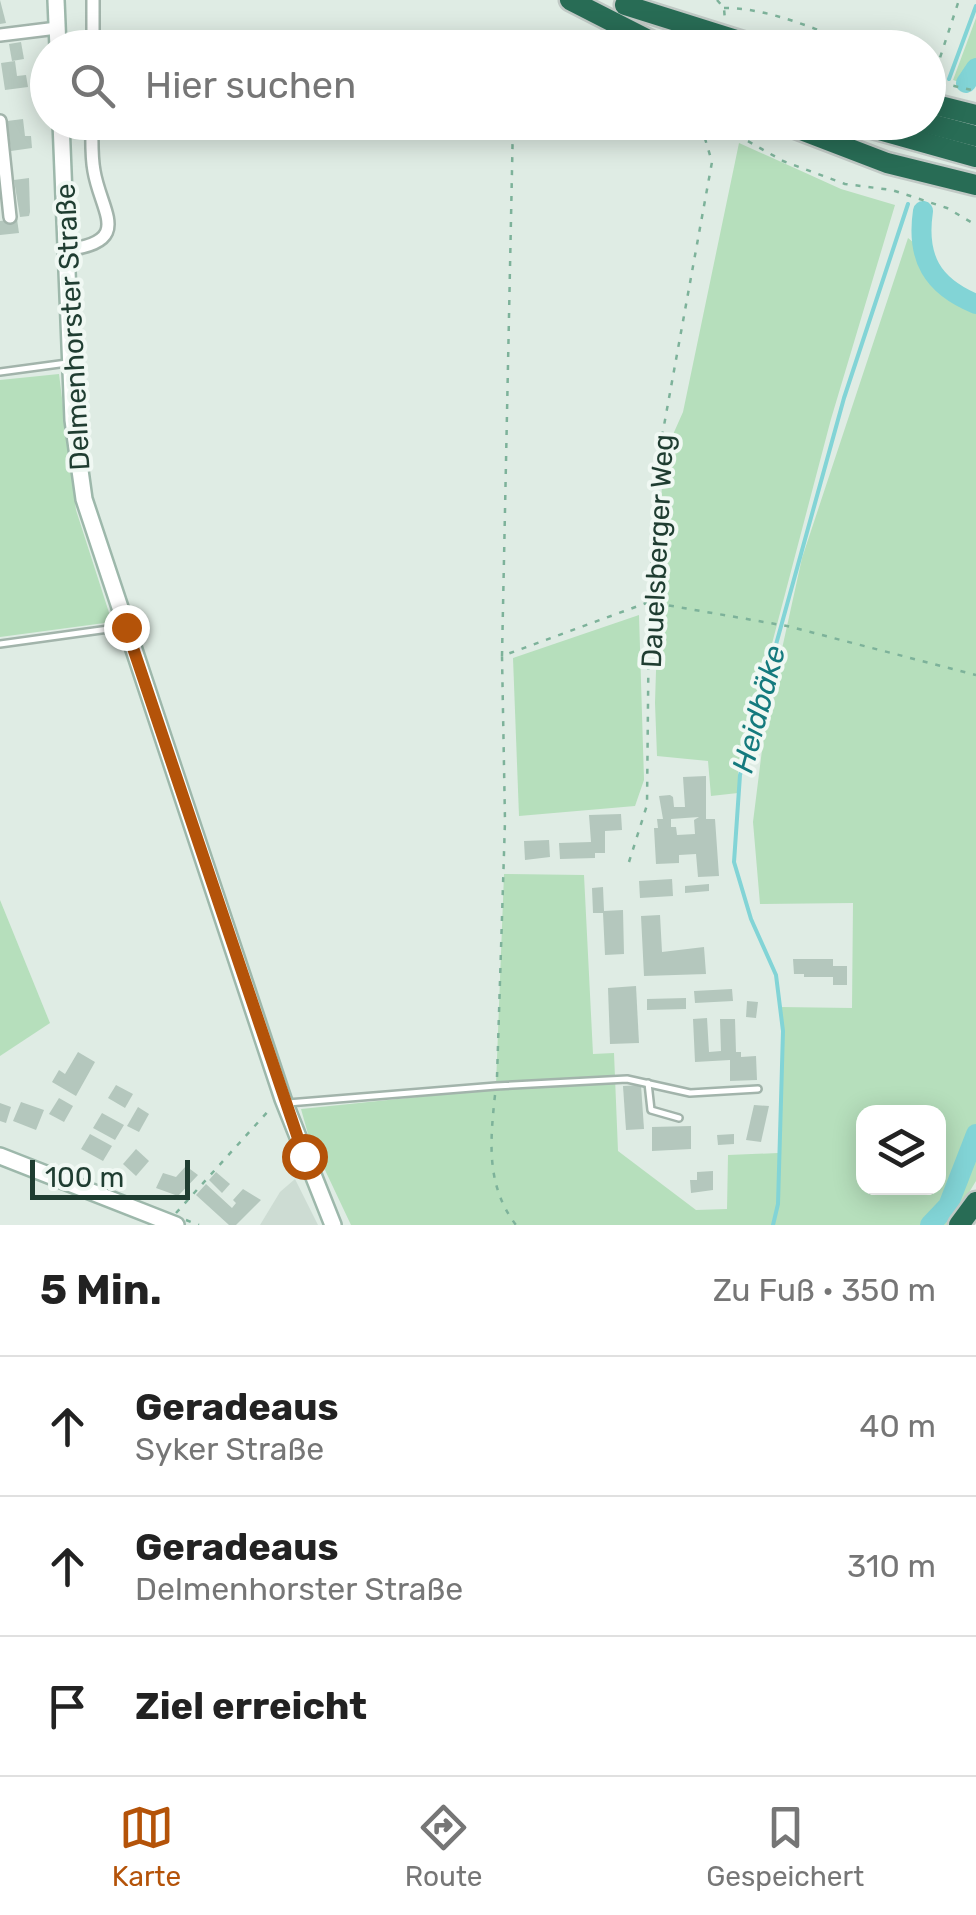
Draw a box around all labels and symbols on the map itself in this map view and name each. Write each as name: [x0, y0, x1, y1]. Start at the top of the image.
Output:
street label: Delmenhorster Straße: [49, 183, 96, 471]
street label: Dauelsberger Weg: [635, 433, 680, 669]
route end: [104, 605, 150, 651]
water label: Heidbäke: [725, 641, 793, 777]
route start: [282, 1134, 328, 1180]
scale bar: [30, 1155, 190, 1200]

